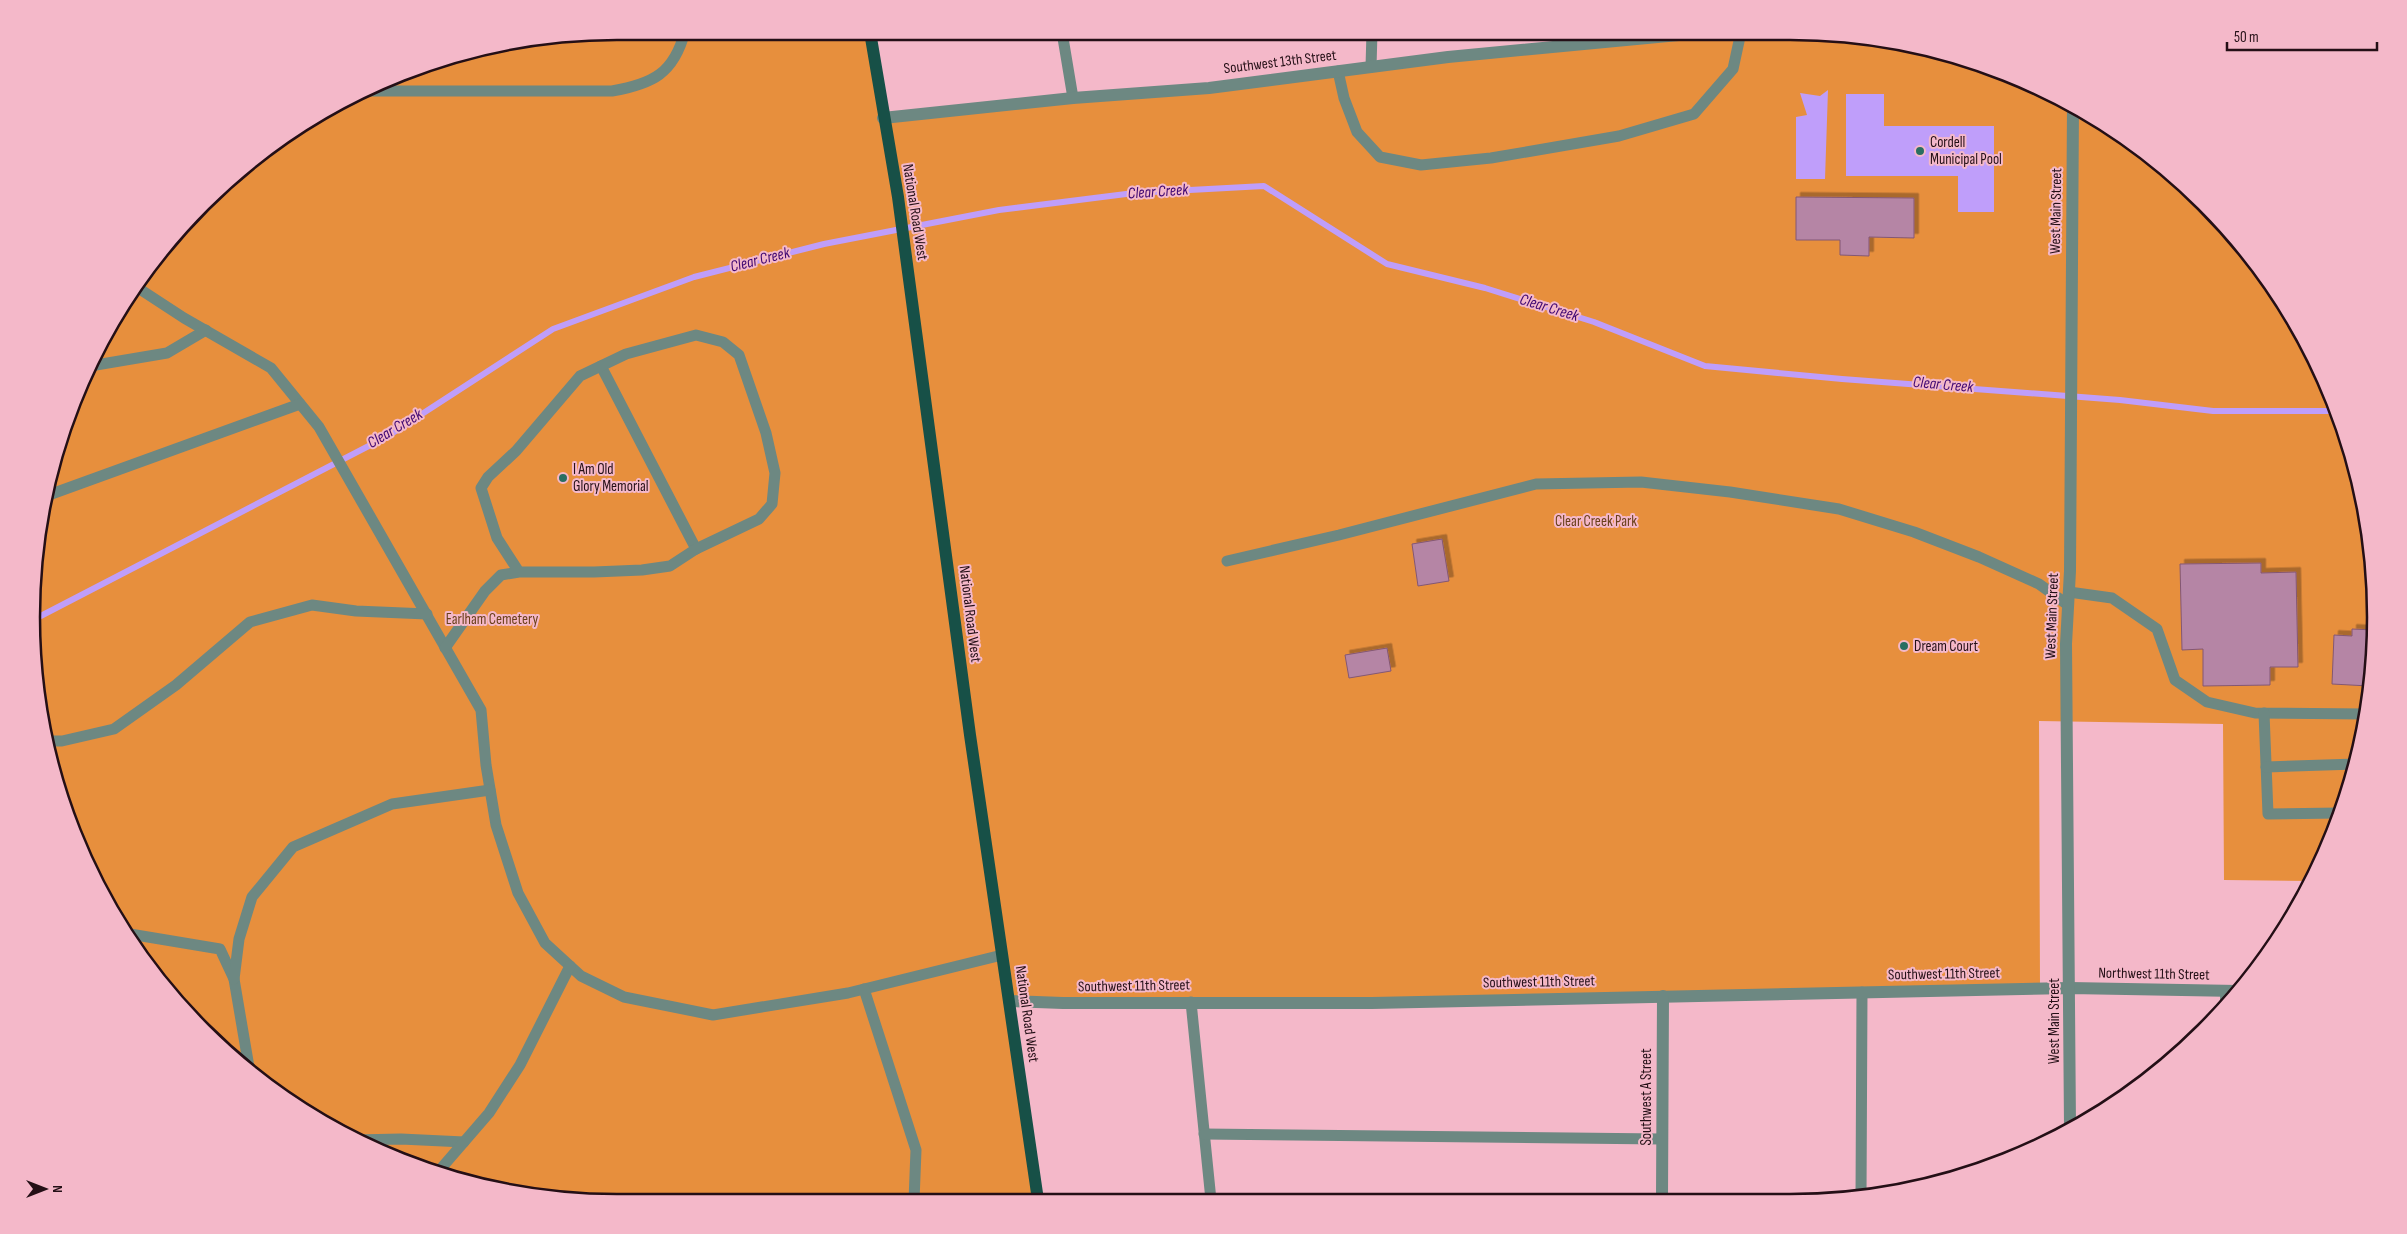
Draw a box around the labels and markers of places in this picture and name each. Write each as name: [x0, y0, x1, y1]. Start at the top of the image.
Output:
place label: Cordell Municipal Pool: [1930, 133, 2002, 169]
marker: Cordell Municipal Pool: [1914, 145, 1926, 157]
place label: I Am Old Glory Memorial: [573, 460, 649, 496]
marker: I Am Old Glory Memorial: [557, 472, 569, 484]
place label: Dream Court: [1914, 637, 1978, 656]
marker: Dream Court: [1898, 640, 1910, 652]

